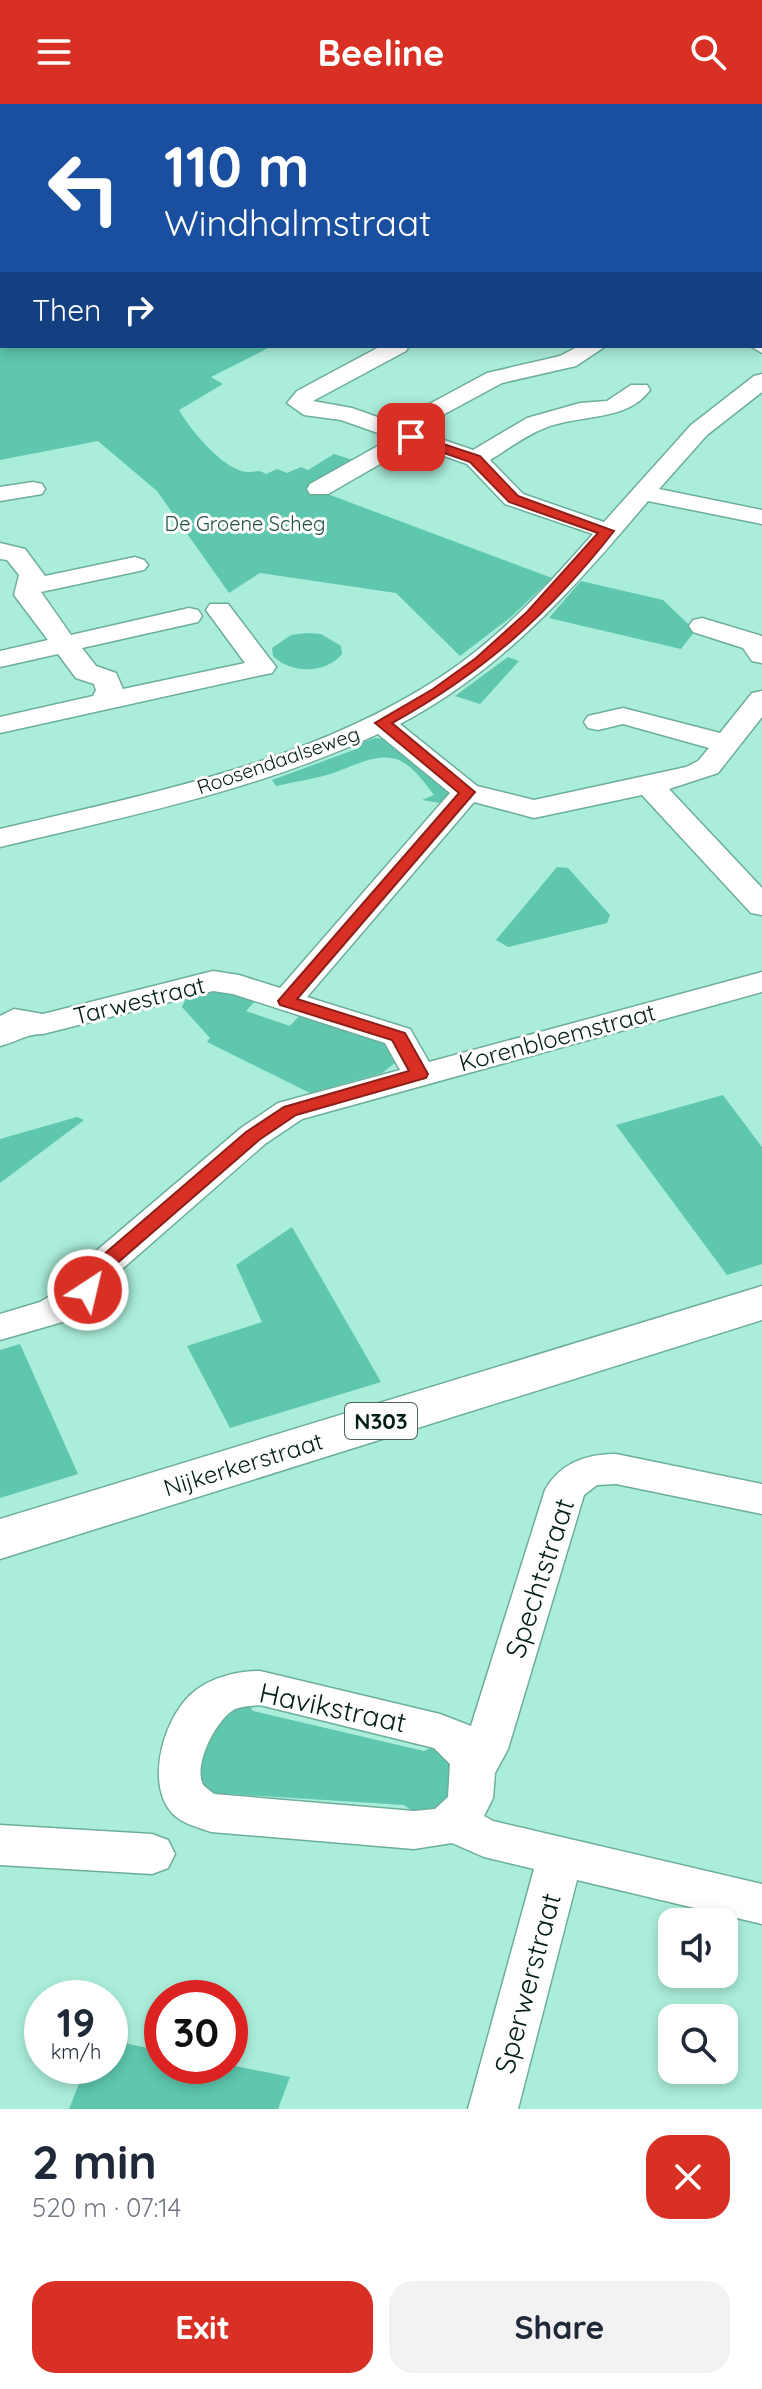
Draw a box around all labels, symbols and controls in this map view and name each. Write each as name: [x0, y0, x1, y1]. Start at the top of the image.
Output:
icon: menu: [32, 30, 76, 74]
text: Beeline: [318, 30, 444, 75]
icon: search: [686, 30, 730, 74]
text: 110 m: [164, 131, 309, 201]
icon: left: [32, 136, 136, 240]
text: Windhalmstraat: [164, 200, 431, 245]
icon: right: [117, 288, 161, 332]
text: Then: [32, 291, 101, 329]
pin: [377, 403, 445, 471]
icon: arrive: [389, 415, 433, 459]
park label: De Groene Scheg: [165, 511, 325, 536]
street label: Roosendaalseweg: [193, 720, 363, 800]
street label: Tarwestraat: [70, 969, 208, 1031]
street label: Korenbloemstraat: [456, 996, 658, 1078]
position arrow: [46, 1248, 130, 1332]
road number: N303: [345, 1403, 417, 1439]
street label: Nijkerkerstraat: [160, 1426, 326, 1502]
street label: Spechtstraat: [497, 1494, 581, 1662]
street label: Havikstraat: [256, 1674, 410, 1740]
street label: Sperwerstraat: [486, 1889, 568, 2077]
map controls: [658, 1908, 738, 2084]
button: sound: [658, 1908, 738, 1988]
speed limit sign: 30: [144, 1980, 248, 2084]
text: 19: [57, 1997, 95, 2047]
button: search: [658, 2004, 738, 2084]
text: km/h: [51, 2039, 101, 2064]
text: 2 min: [32, 2131, 157, 2191]
button: close: [646, 2135, 730, 2219]
text: 520 m · 07:14: [32, 2191, 181, 2224]
button: Exit: [32, 2281, 373, 2373]
button: Share: [389, 2281, 730, 2373]

